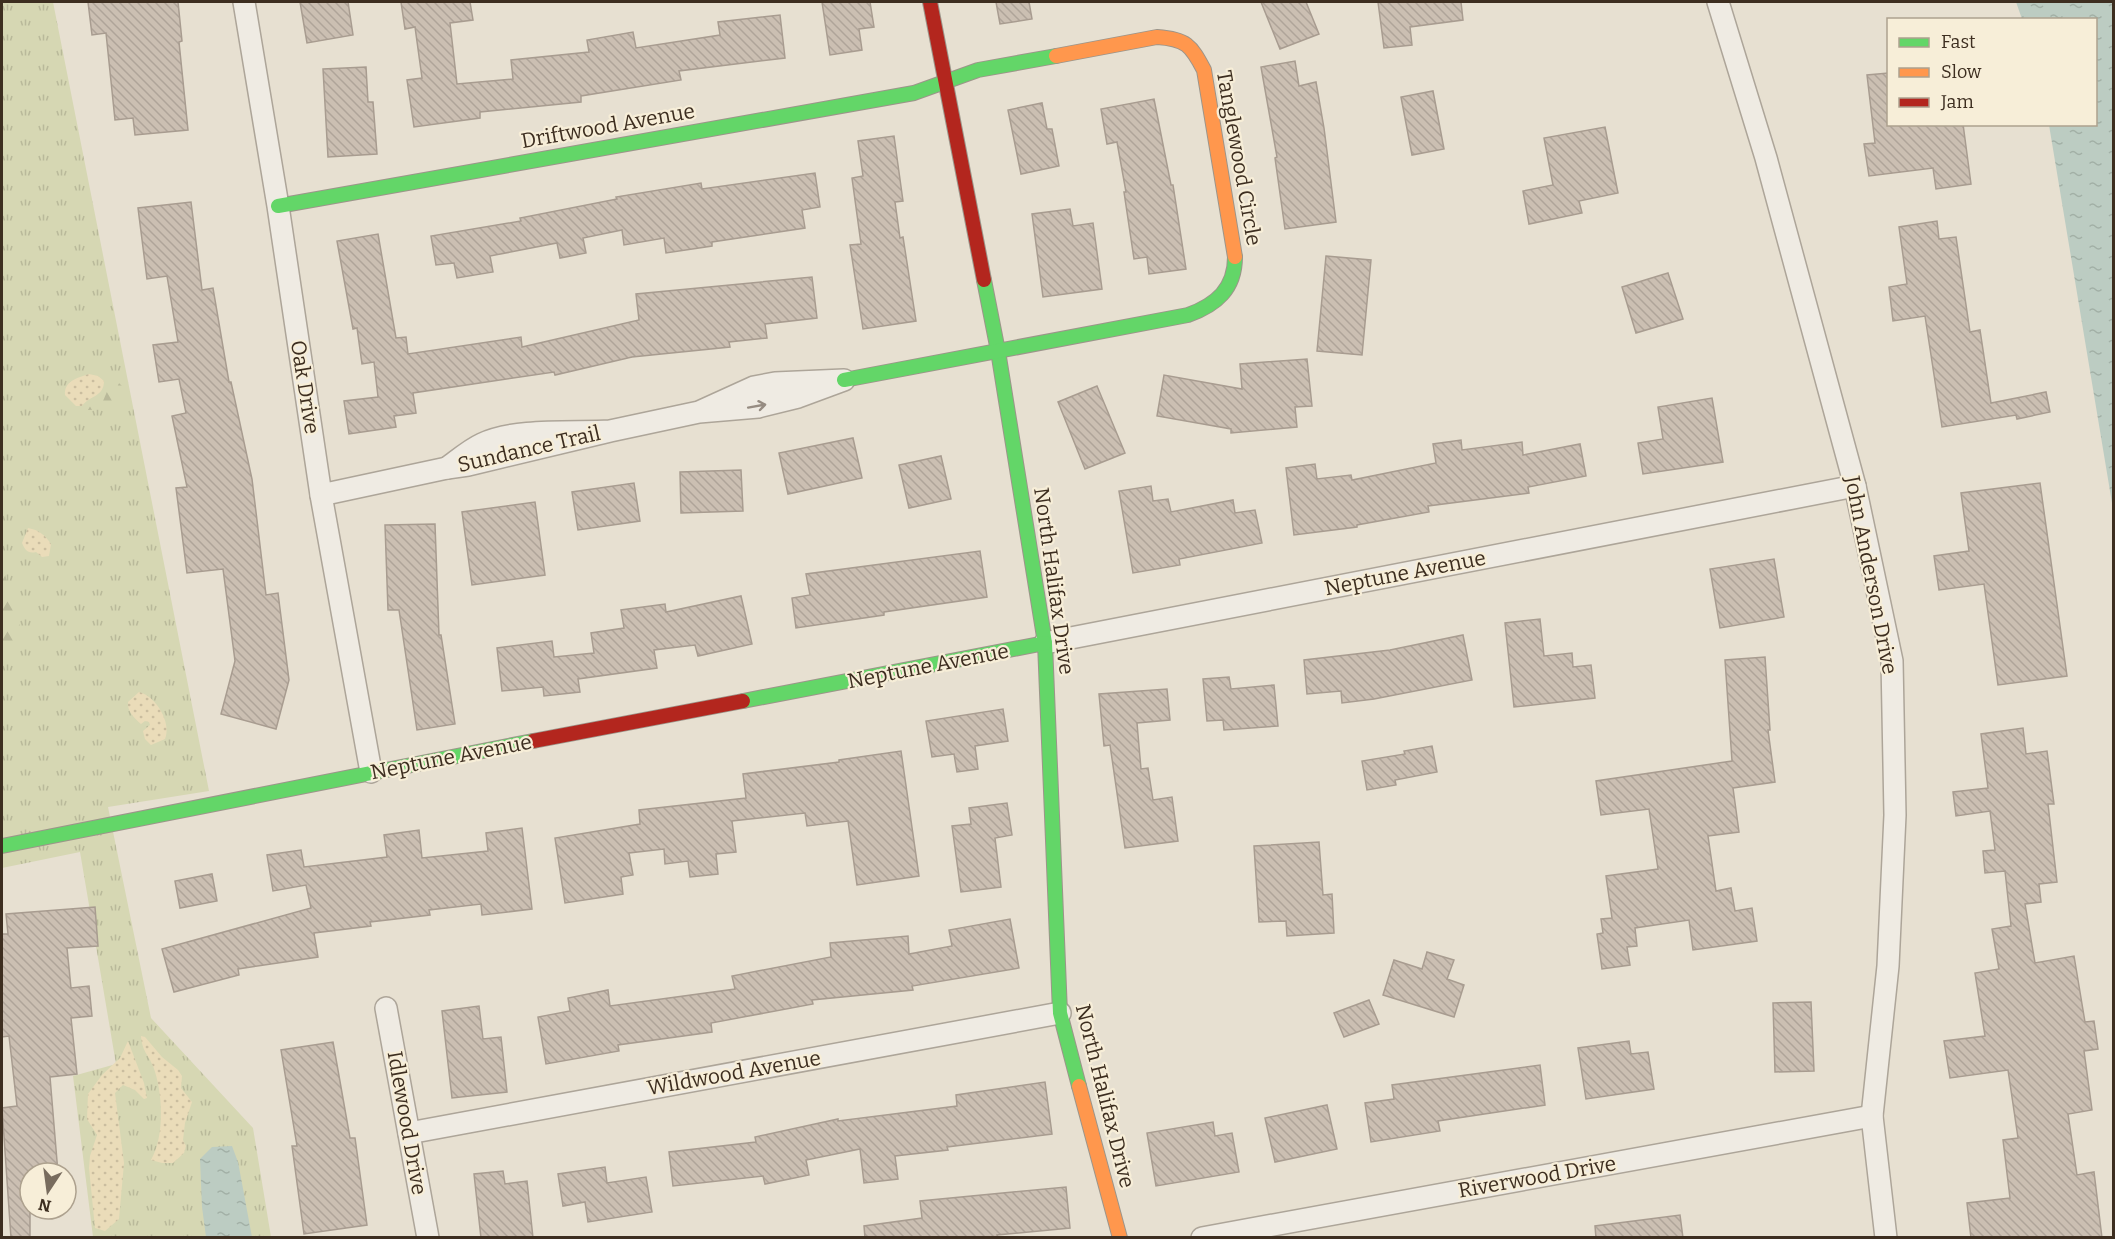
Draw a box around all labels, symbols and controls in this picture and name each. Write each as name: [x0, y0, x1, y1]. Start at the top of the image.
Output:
legend: [1887, 18, 2097, 126]
text: Fast: [1941, 31, 1976, 53]
text: Slow: [1941, 61, 1982, 83]
street label: Tanglewood Circle: [1211, 68, 1267, 248]
text: Jam: [1940, 91, 1974, 113]
street label: Driftwood Avenue: [519, 98, 697, 154]
street label: Oak Drive: [285, 338, 325, 436]
one-way arrow: [747, 400, 767, 411]
street label: Sundance Trail: [455, 420, 603, 478]
street label: John Anderson Drive: [1839, 473, 1903, 676]
street label: North Halifax Drive: [1028, 486, 1080, 676]
street label: Neptune Avenue: [1322, 545, 1488, 601]
street label: Neptune Avenue: [845, 638, 1011, 694]
street label: Neptune Avenue: [368, 729, 534, 785]
street label: North Halifax Drive: [1070, 1001, 1140, 1191]
street label: Wildwood Avenue: [645, 1045, 823, 1101]
street label: Idlewood Drive: [382, 1049, 432, 1197]
street label: Riverwood Drive: [1456, 1150, 1618, 1204]
north arrow: [18, 1161, 78, 1221]
text: N: [37, 1194, 53, 1216]

